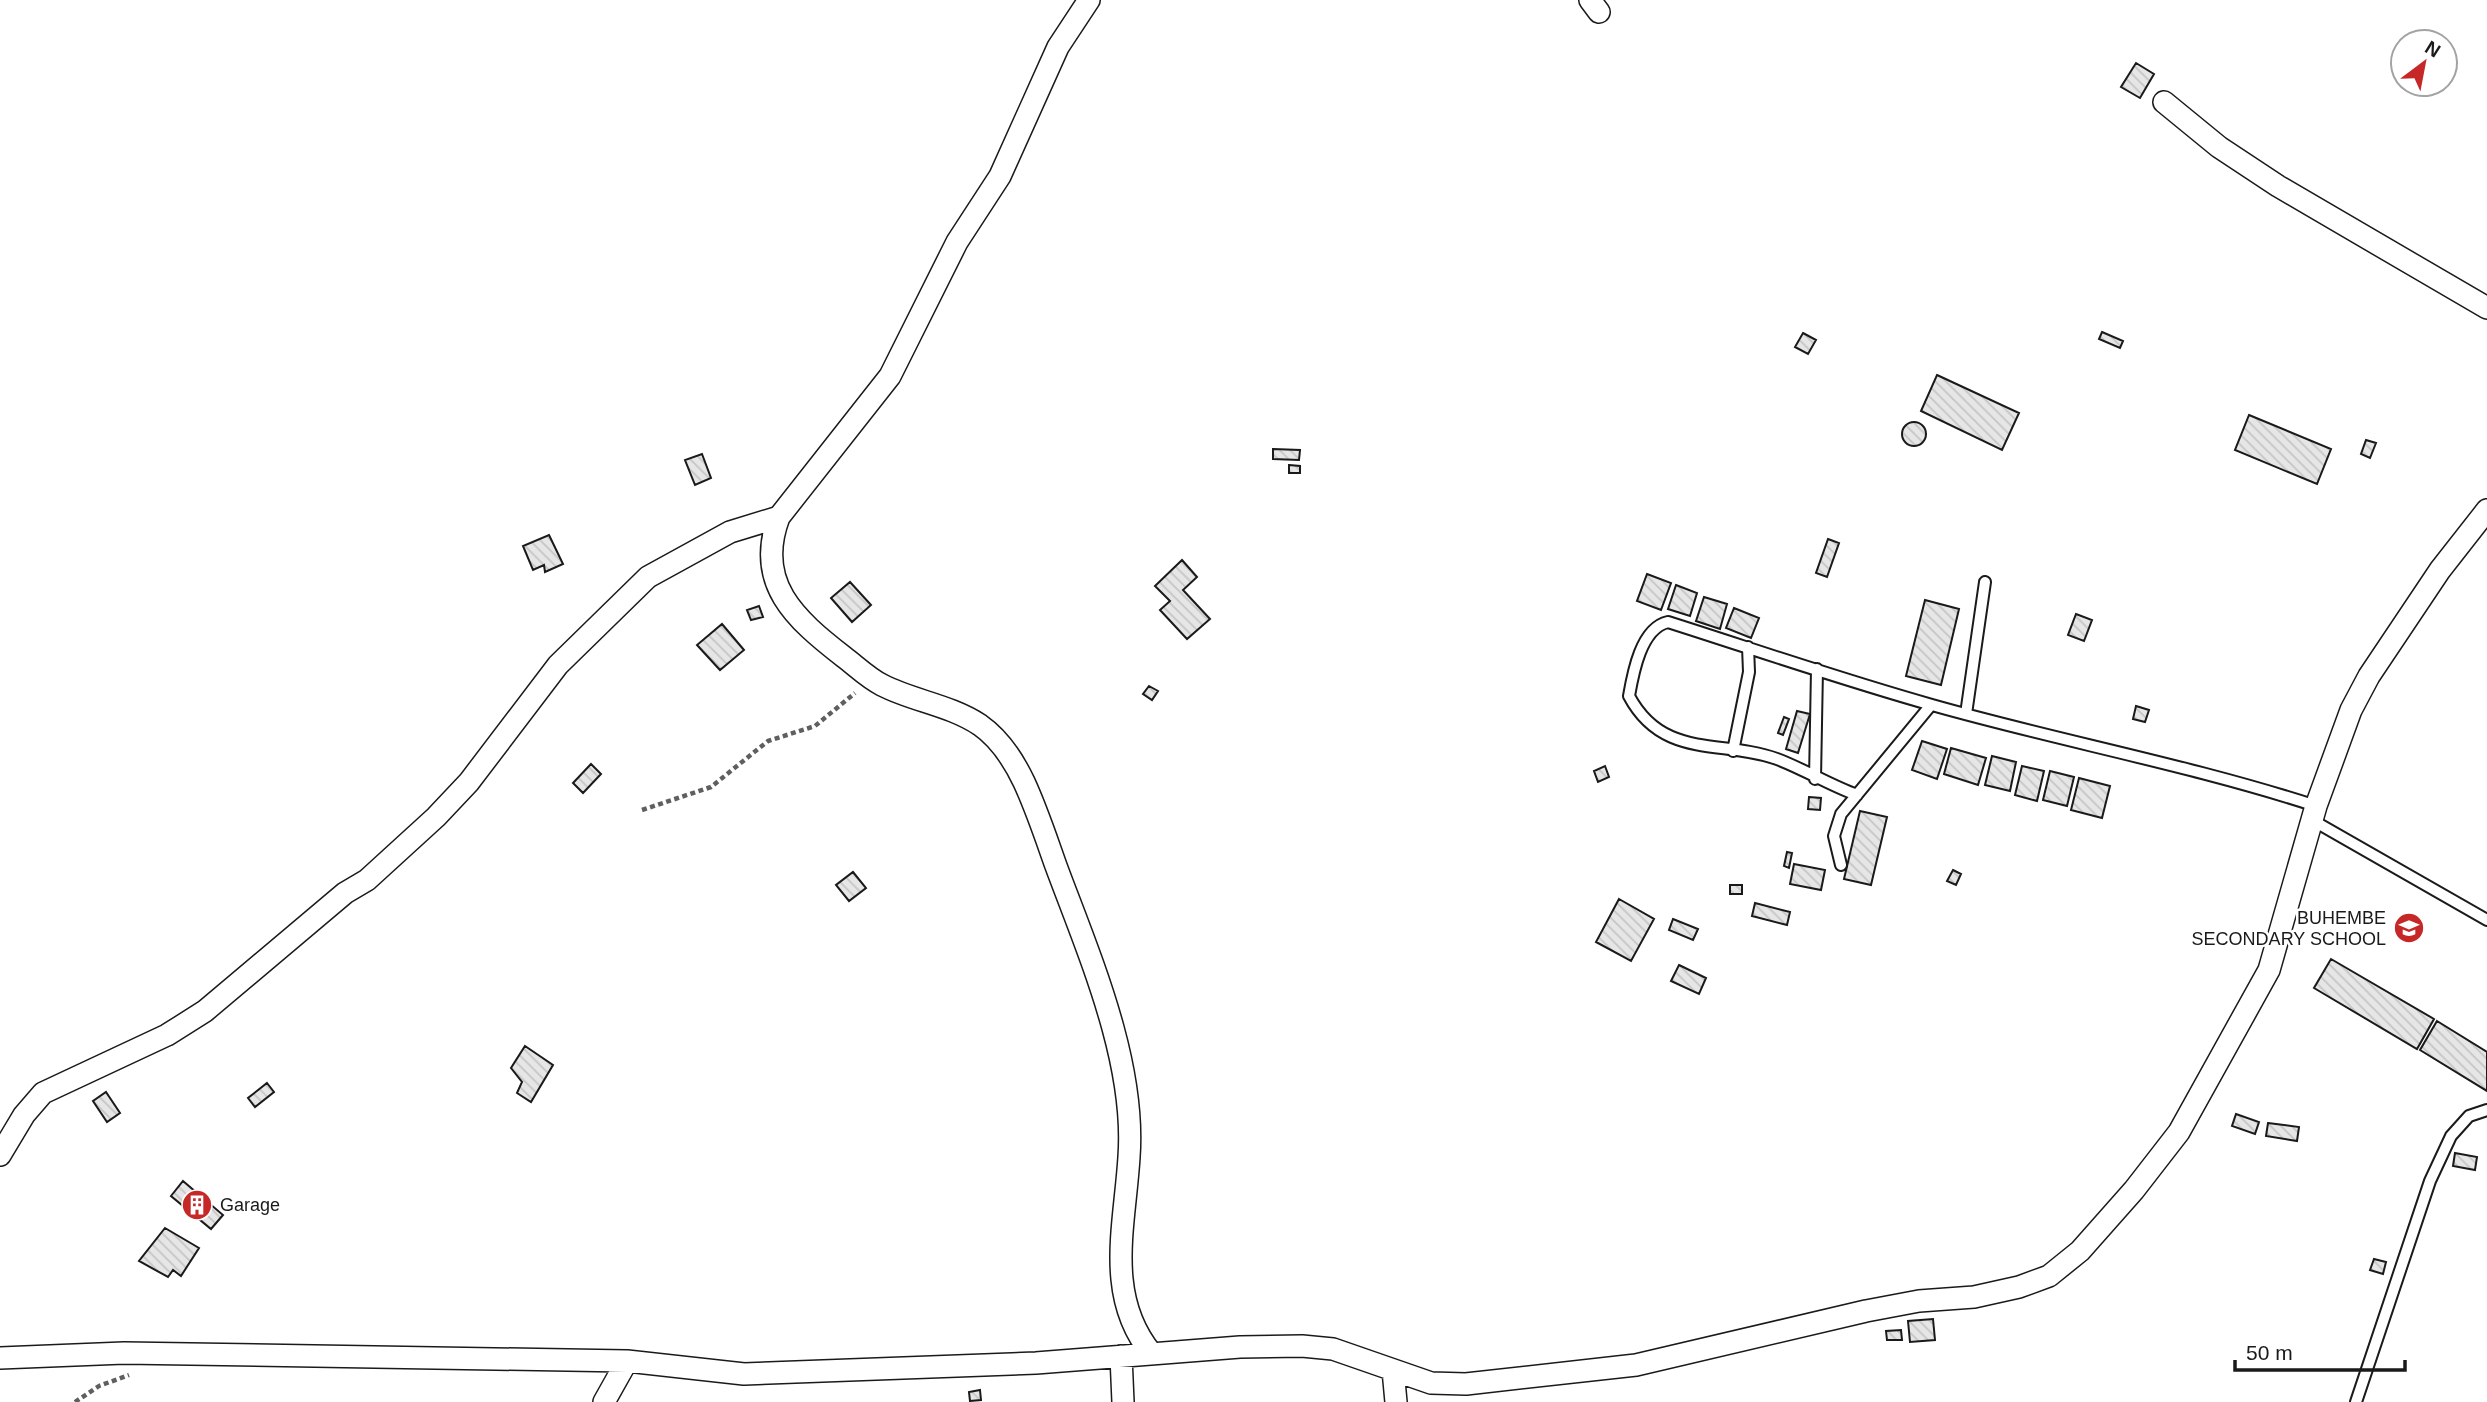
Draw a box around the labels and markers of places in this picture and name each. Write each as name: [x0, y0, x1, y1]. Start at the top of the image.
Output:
place label: BUHEMBE SECONDARY SCHOOL: [2192, 908, 2386, 949]
school or university icon: BUHEMBE SECONDARY SCHOOL: [2392, 911, 2426, 945]
building icon: Garage: [180, 1188, 214, 1222]
place label: Garage: [220, 1195, 280, 1215]

